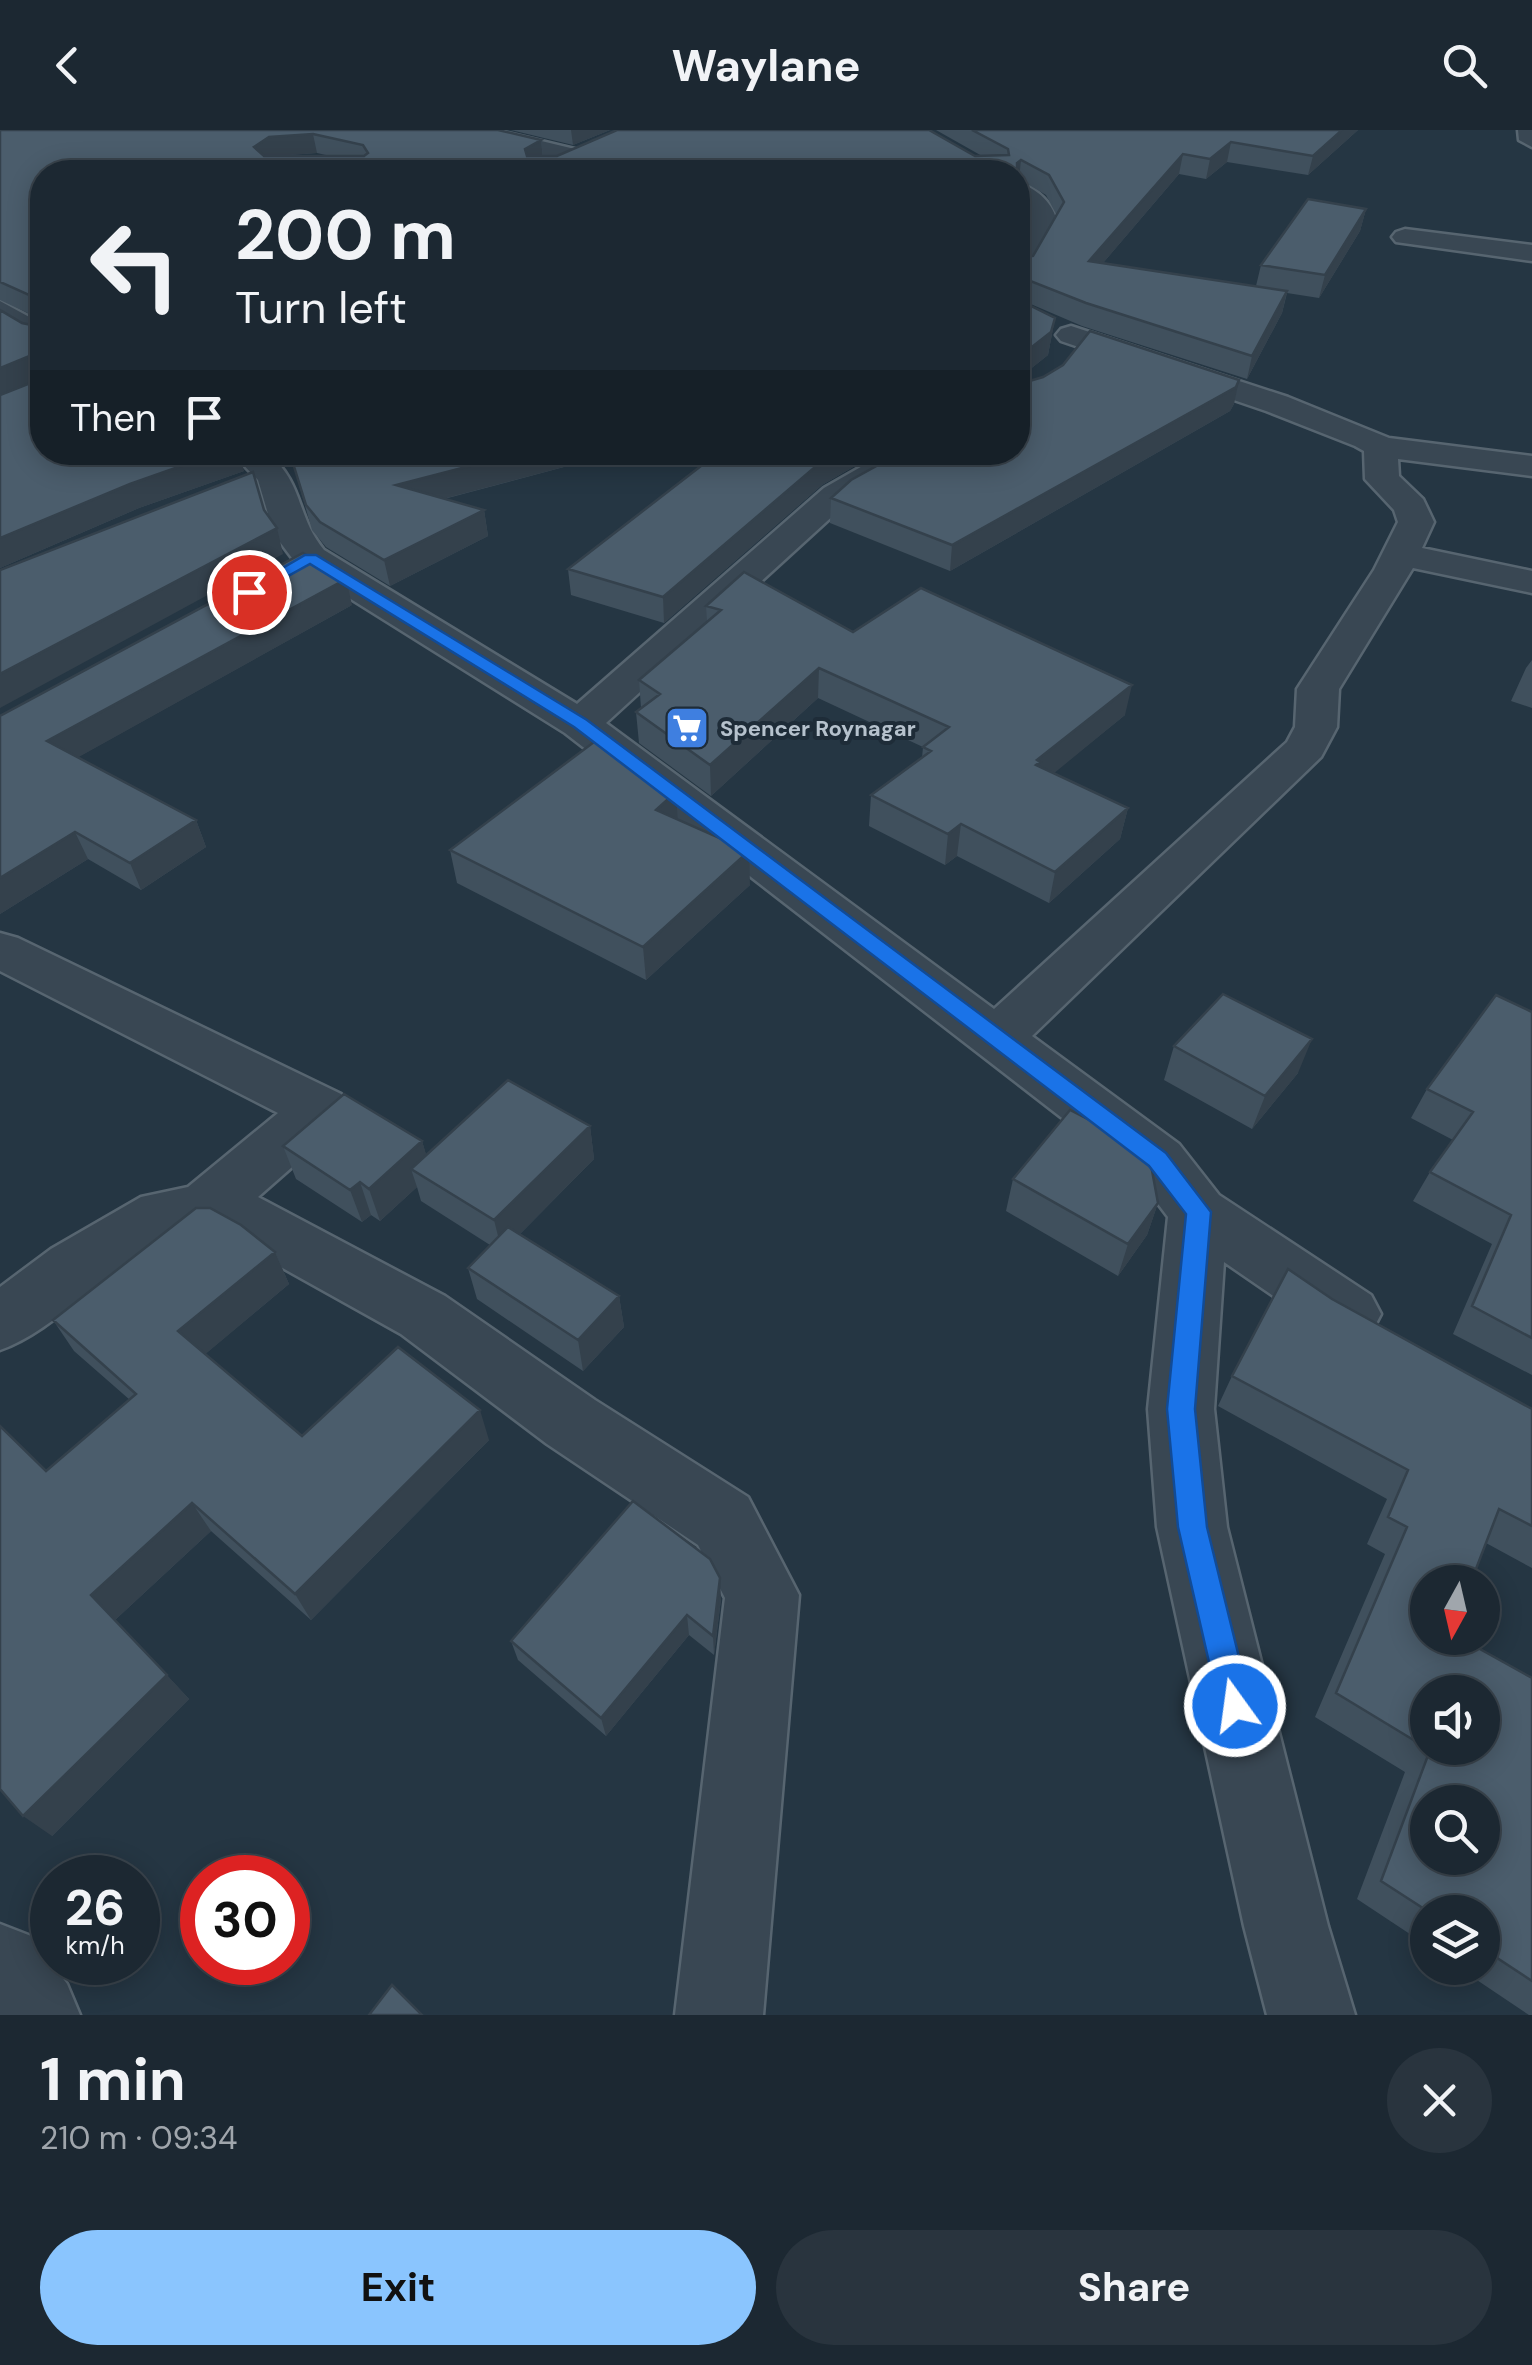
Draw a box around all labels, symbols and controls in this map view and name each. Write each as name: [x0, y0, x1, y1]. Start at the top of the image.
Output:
text: Waylane: [671, 36, 861, 95]
icon: back: [40, 38, 95, 93]
icon: search: [1437, 38, 1492, 93]
text: 200 m: [235, 190, 456, 281]
icon: left: [70, 200, 200, 330]
text: Turn left: [235, 278, 407, 337]
icon: arrive: [177, 390, 232, 445]
text: Then: [70, 393, 157, 443]
pin: [207, 550, 292, 635]
icon: arrive: [222, 565, 277, 620]
supermarket icon: Spencer Roynagar: [664, 705, 710, 751]
place label: Spencer Roynagar: [720, 714, 916, 743]
north arrow: [1410, 1565, 1500, 1655]
map controls: [1410, 1565, 1500, 1985]
position arrow: [1183, 1654, 1287, 1758]
button: sound: [1410, 1675, 1500, 1765]
button: search: [1410, 1785, 1500, 1875]
speed limit sign: 30: [180, 1855, 310, 1985]
text: 26: [65, 1875, 125, 1941]
button: layers: [1410, 1895, 1500, 1985]
text: km/h: [65, 1929, 125, 1962]
text: 1 min: [40, 2040, 186, 2119]
button: close: [1387, 2048, 1492, 2153]
text: 210 m · 09:34: [40, 2117, 237, 2159]
button: Exit: [40, 2230, 756, 2345]
button: Share: [776, 2230, 1492, 2345]

